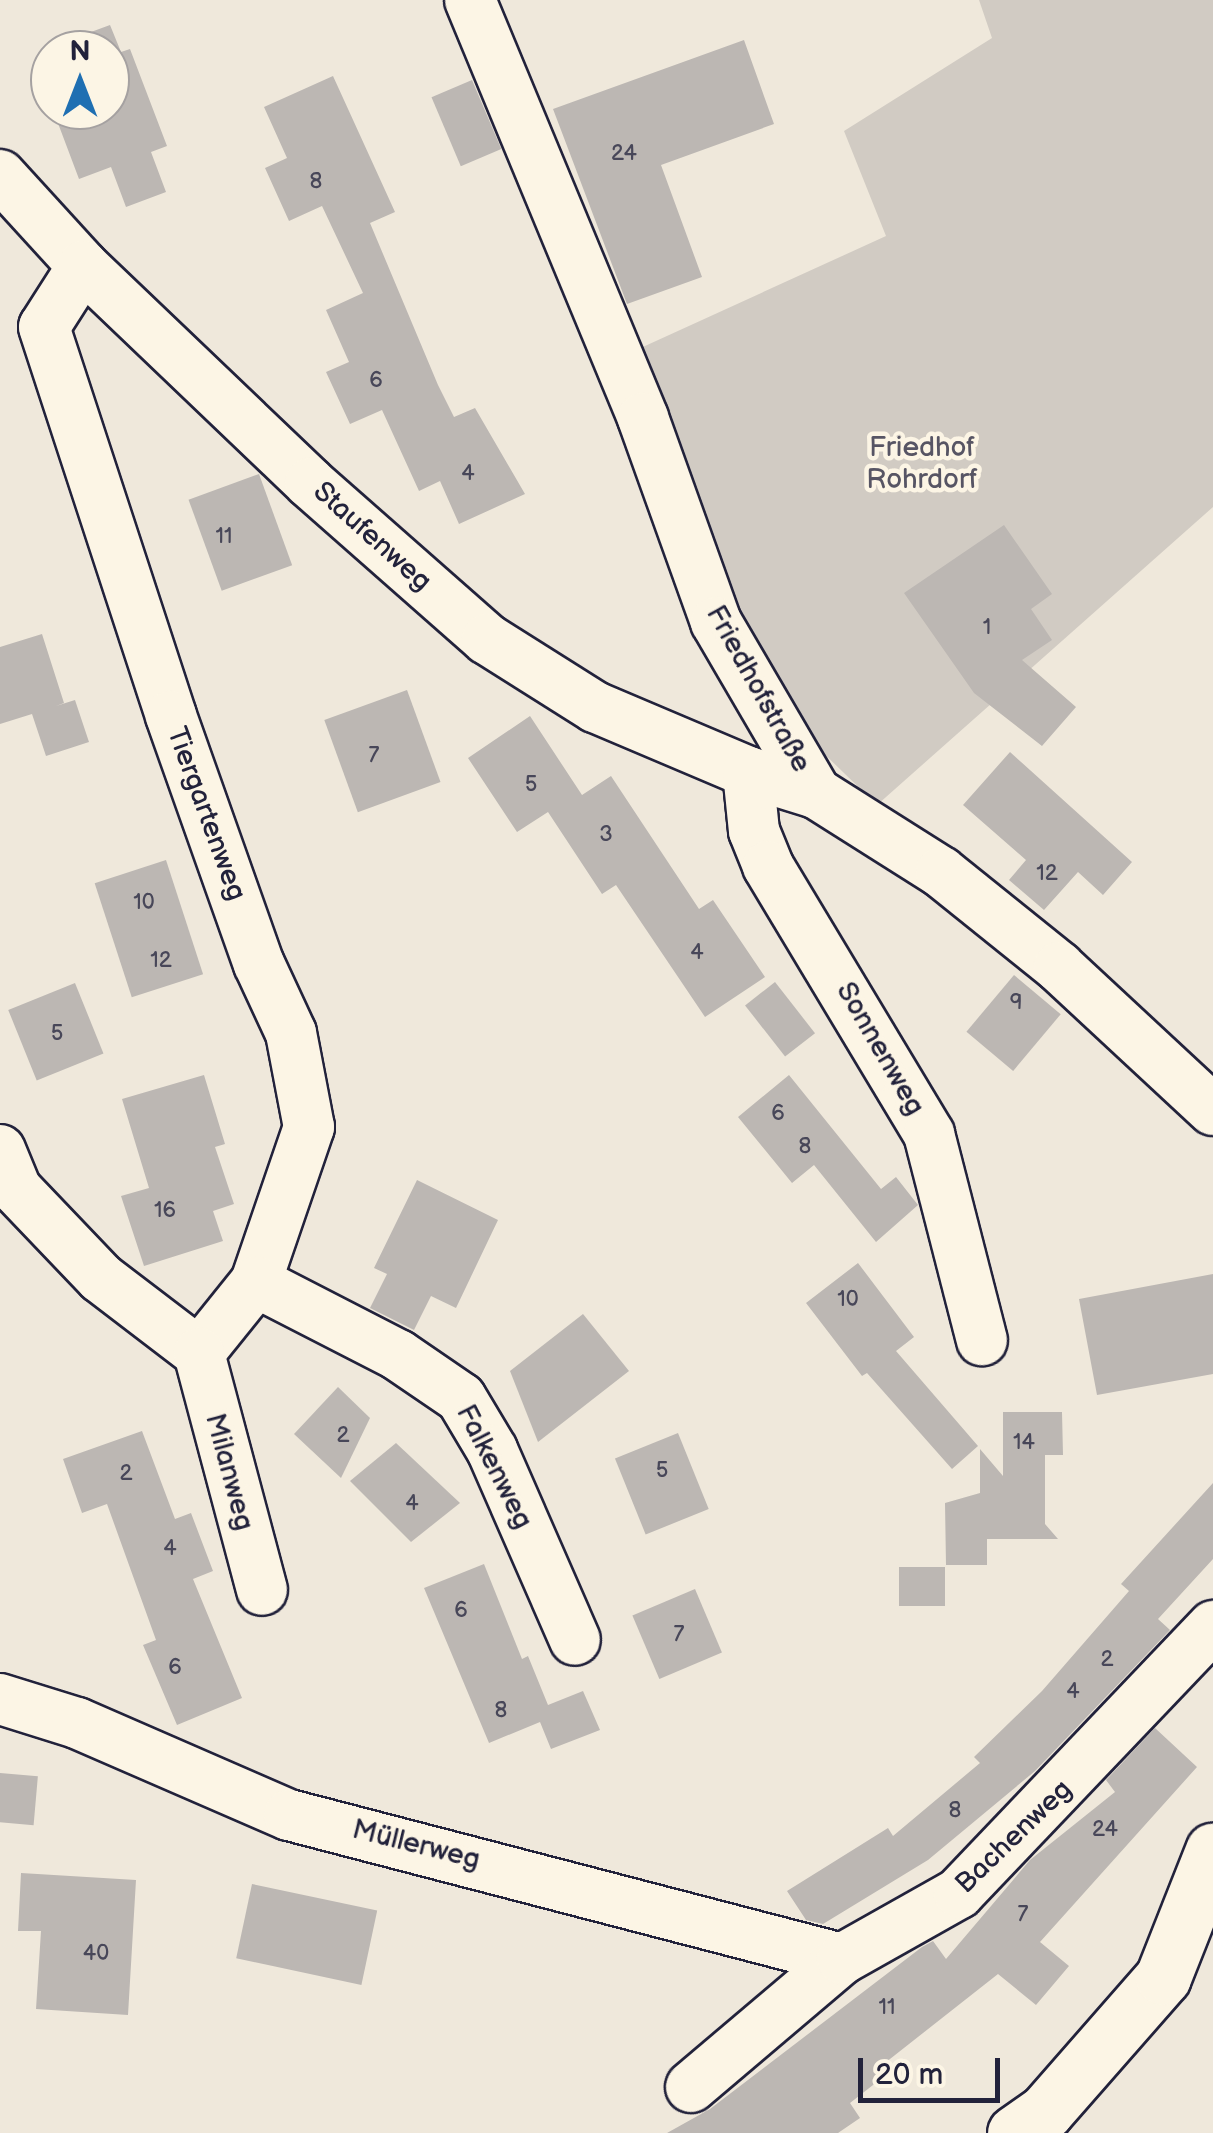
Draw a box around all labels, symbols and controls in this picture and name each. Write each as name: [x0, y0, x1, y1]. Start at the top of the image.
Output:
north arrow: [30, 30, 130, 130]
text: N: [69, 35, 91, 68]
house number: 24: [611, 141, 637, 167]
house number: 8: [310, 169, 322, 195]
house number: 6: [369, 368, 383, 394]
park label: Friedhof Rohrdorf: [866, 431, 978, 497]
house number: 4: [461, 461, 475, 487]
street label: Staufenweg: [306, 475, 438, 599]
house number: 11: [215, 524, 233, 550]
street label: Friedhofstraße: [698, 600, 818, 778]
house number: 1: [983, 615, 991, 641]
street label: Tiergartenweg: [159, 723, 253, 905]
house number: 7: [369, 743, 379, 769]
house number: 5: [525, 772, 537, 798]
house number: 3: [599, 822, 613, 848]
house number: 12: [1036, 861, 1058, 887]
house number: 10: [133, 890, 155, 916]
house number: 4: [690, 940, 704, 966]
house number: 12: [150, 948, 172, 974]
street label: Sonnenweg: [828, 977, 932, 1121]
house number: 9: [1010, 990, 1022, 1016]
house number: 5: [51, 1021, 63, 1047]
house number: 6: [771, 1101, 785, 1127]
house number: 8: [799, 1134, 811, 1160]
house number: 16: [154, 1198, 176, 1224]
house number: 10: [837, 1287, 859, 1313]
street label: Falkenweg: [448, 1399, 540, 1535]
street label: Milanweg: [197, 1410, 261, 1534]
house number: 2: [337, 1423, 349, 1449]
house number: 14: [1013, 1430, 1035, 1456]
house number: 5: [656, 1458, 668, 1484]
house number: 2: [120, 1461, 132, 1487]
house number: 4: [405, 1491, 419, 1517]
house number: 4: [163, 1536, 177, 1562]
house number: 6: [454, 1598, 468, 1624]
house number: 7: [674, 1622, 684, 1648]
house number: 2: [1101, 1647, 1113, 1673]
house number: 6: [168, 1655, 182, 1681]
house number: 4: [1066, 1679, 1080, 1705]
house number: 8: [495, 1698, 507, 1724]
street label: Bachenweg: [949, 1773, 1079, 1901]
house number: 8: [949, 1798, 961, 1824]
street label: Müllerweg: [349, 1813, 483, 1877]
house number: 24: [1092, 1817, 1118, 1843]
house number: 7: [1018, 1902, 1028, 1928]
house number: 40: [83, 1941, 109, 1967]
house number: 11: [878, 1995, 896, 2021]
scale bar: [863, 2038, 1006, 2100]
text: 20 m: [875, 2057, 943, 2093]

